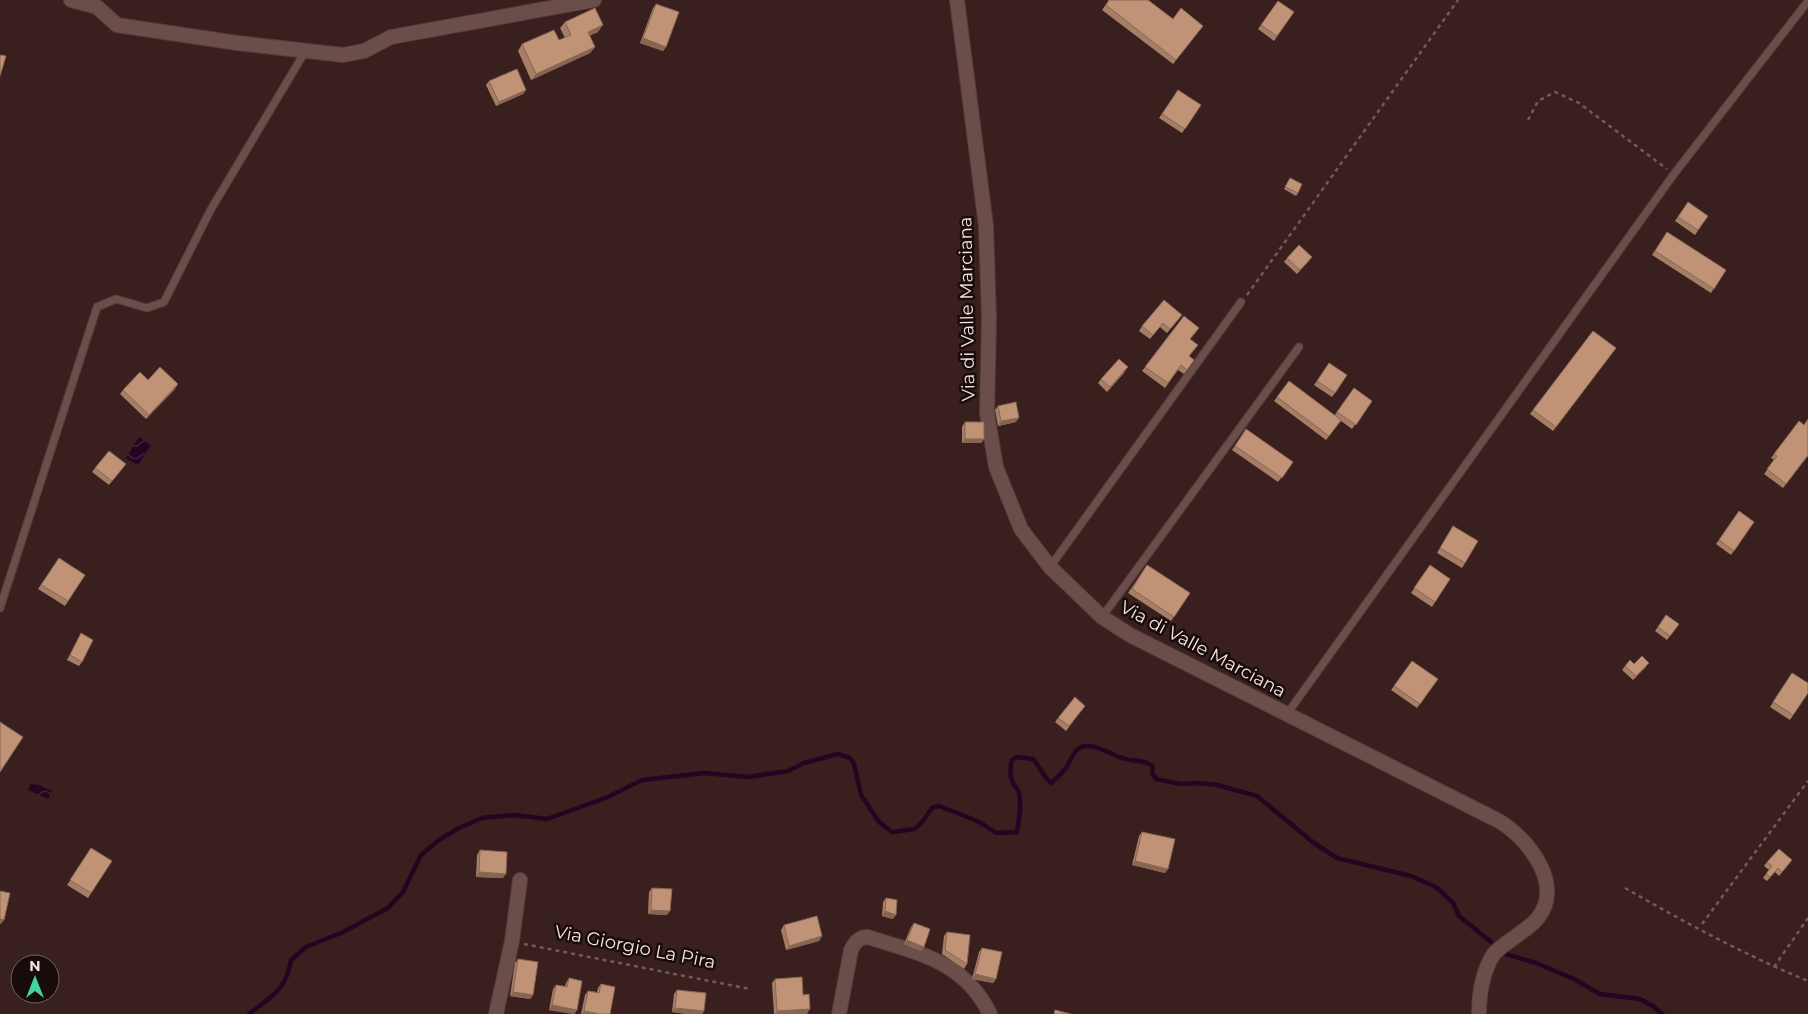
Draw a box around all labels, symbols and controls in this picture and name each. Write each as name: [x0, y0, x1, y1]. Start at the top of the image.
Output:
street label: Via di Valle Marciana: [954, 216, 980, 402]
street label: Via di Valle Marciana: [1116, 596, 1290, 702]
street label: Via Giorgio La Pira: [553, 921, 717, 973]
north arrow: [10, 954, 60, 1004]
text: N: [29, 957, 41, 975]

